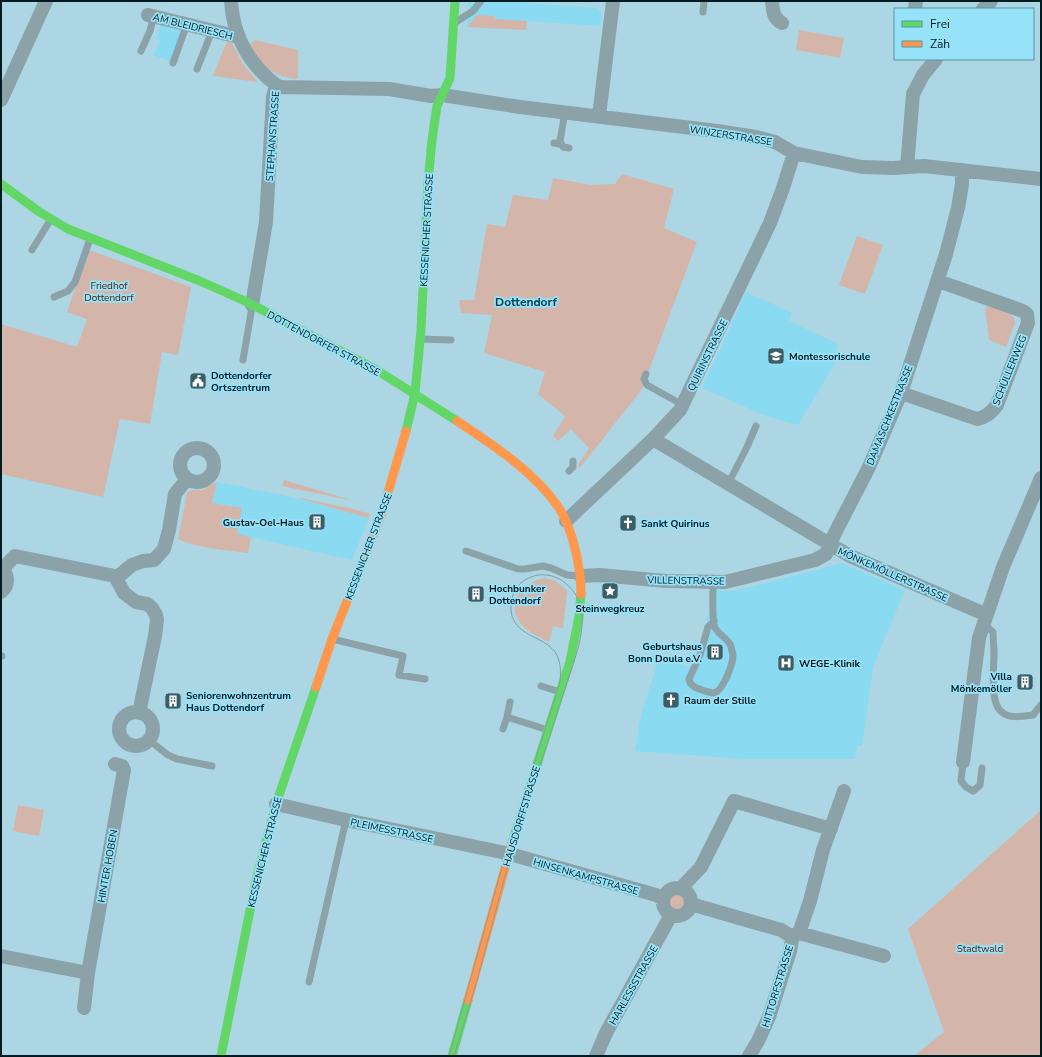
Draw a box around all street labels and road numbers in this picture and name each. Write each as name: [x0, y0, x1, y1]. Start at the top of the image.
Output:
street label: AM BLEIDRIESCH: [151, 10, 234, 44]
street label: STEPHANSTRASSE: [263, 90, 283, 182]
street label: WINZERSTRASSE: [689, 123, 773, 149]
street label: KESSENICHER STRASSE: [417, 173, 437, 287]
street label: DOTTENDORFER STRASSE: [264, 308, 383, 380]
street label: QUIRINSTRASSE: [684, 317, 731, 394]
street label: SCHÜLLERWEG: [989, 333, 1030, 408]
street label: DAMASCHKESTRASSE: [863, 363, 916, 468]
street label: KESSENICHER STRASSE: [342, 491, 396, 602]
street label: MÖNKEMÖLLERSTRASSE: [835, 544, 950, 606]
street label: VILLENSTRASSE: [646, 573, 725, 589]
street label: HAUSDORFFSTRASSE: [500, 764, 544, 868]
street label: KESSENICHER STRASSE: [244, 795, 286, 909]
street label: PLEIMESSTRASSE: [349, 815, 435, 847]
street label: HINTER HOBEN: [95, 829, 121, 904]
street label: HINSENKAMPSTRASSE: [531, 855, 640, 899]
street label: HARLESSSTRASSE: [606, 943, 662, 1028]
street label: HITTORFSTRASSE: [759, 943, 797, 1029]

